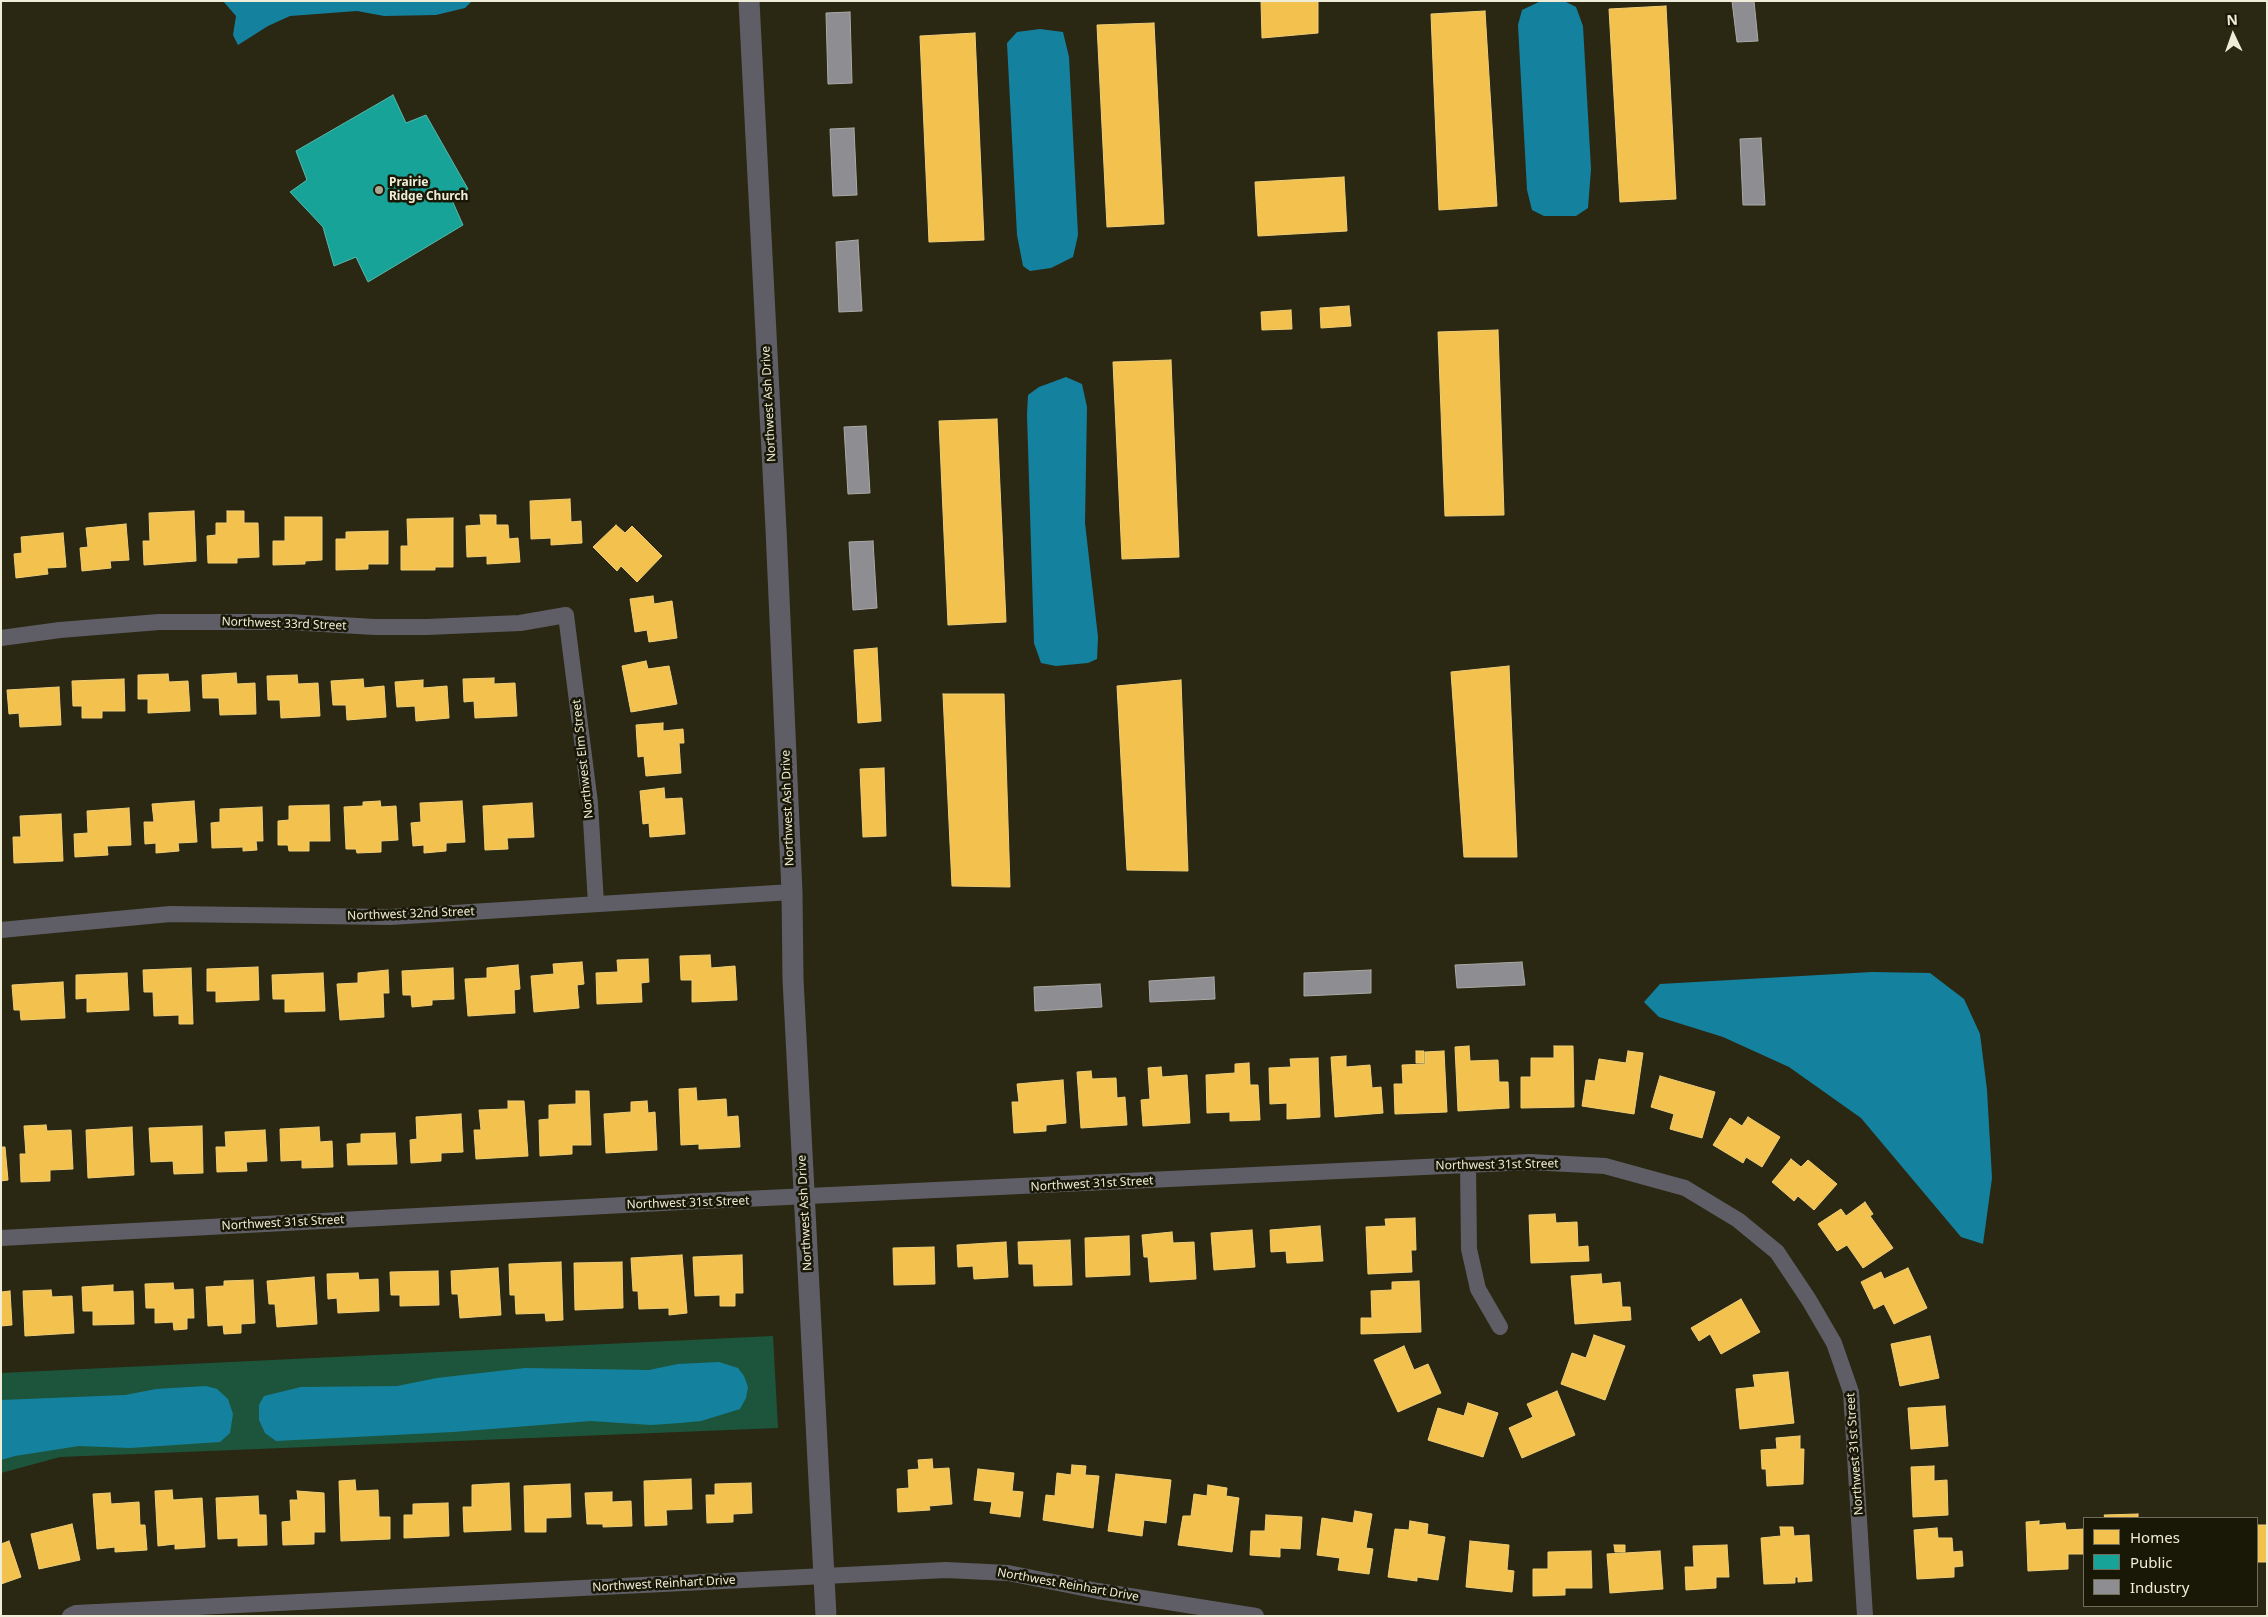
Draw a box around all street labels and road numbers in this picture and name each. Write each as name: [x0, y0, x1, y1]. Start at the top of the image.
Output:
street label: Northwest Ash Drive: [759, 346, 779, 462]
street label: Northwest 33rd Street: [221, 615, 347, 633]
street label: Northwest Elm Street: [570, 699, 596, 819]
street label: Northwest Ash Drive: [779, 750, 797, 866]
street label: Northwest 32nd Street: [347, 905, 475, 923]
street label: Northwest Ash Drive: [795, 1155, 815, 1271]
street label: Northwest 31st Street: [1435, 1157, 1559, 1173]
street label: Northwest 31st Street: [1030, 1174, 1154, 1194]
street label: Northwest 31st Street: [626, 1194, 750, 1212]
street label: Northwest 31st Street: [221, 1213, 345, 1233]
street label: Northwest 31st Street: [1844, 1392, 1866, 1516]
street label: Northwest Reinhart Drive: [996, 1565, 1140, 1605]
street label: Northwest Reinhart Drive: [592, 1573, 736, 1595]

